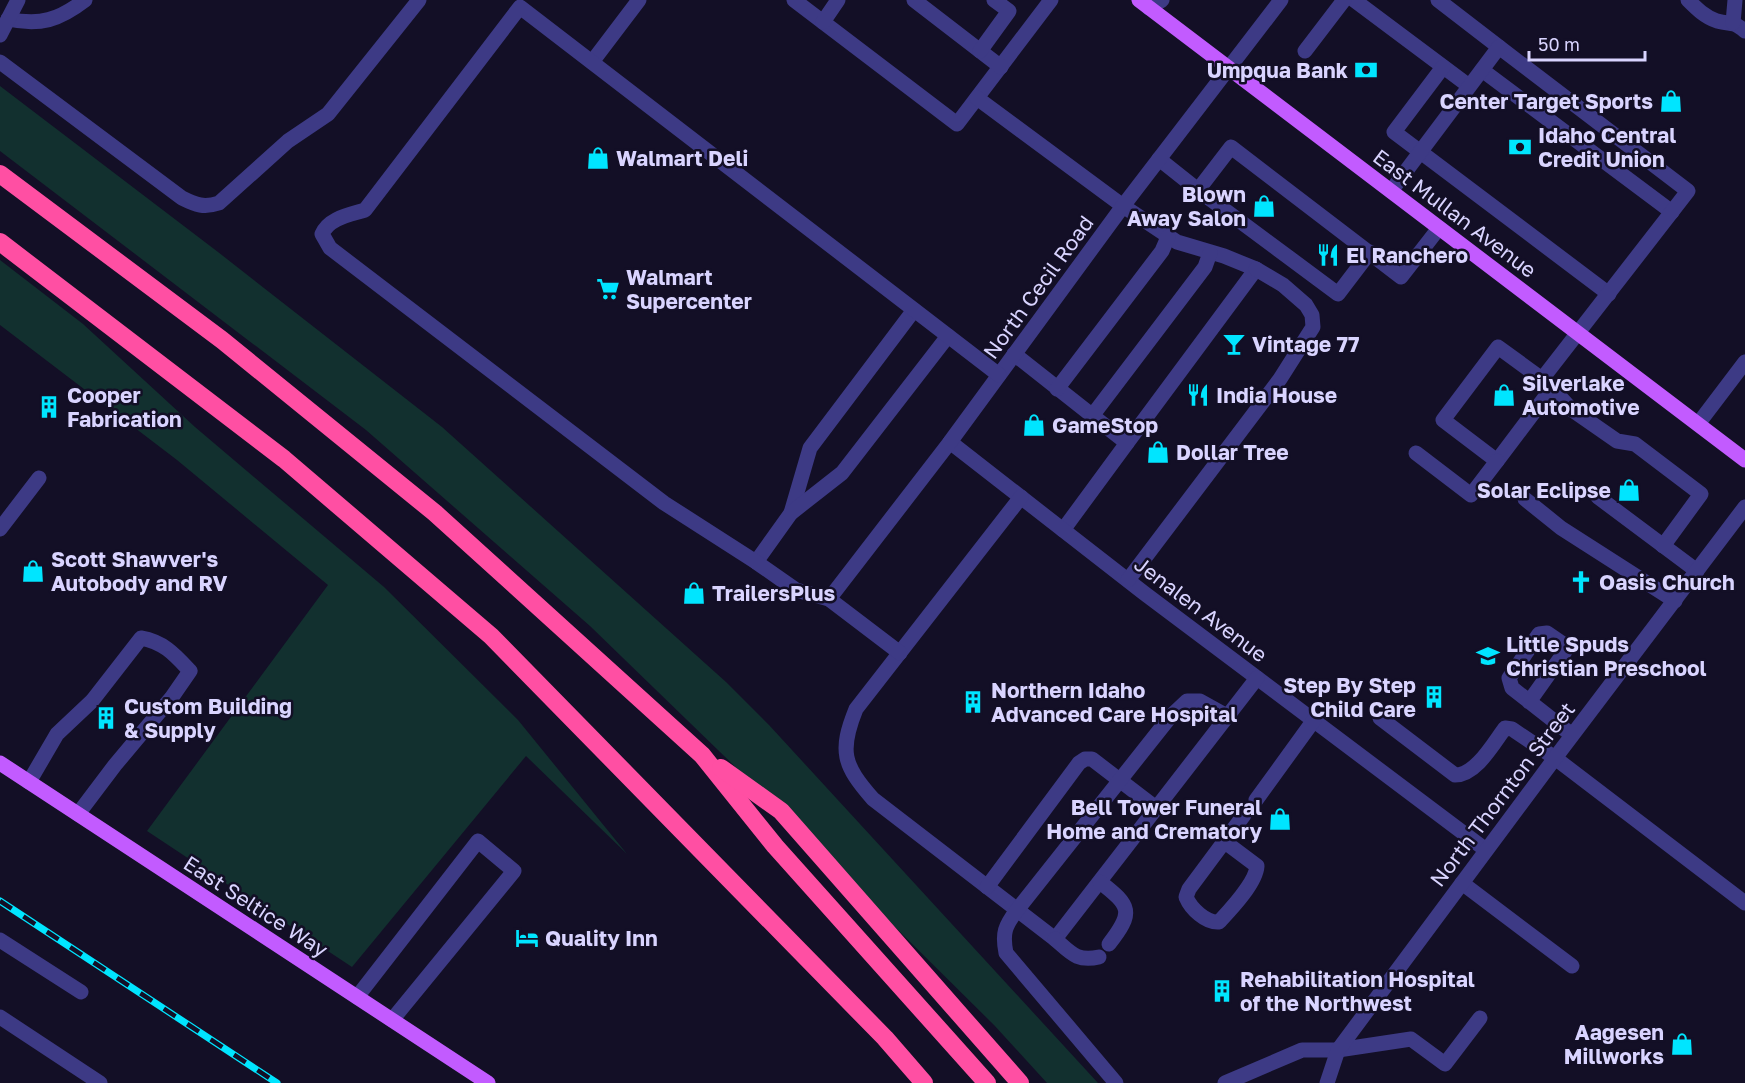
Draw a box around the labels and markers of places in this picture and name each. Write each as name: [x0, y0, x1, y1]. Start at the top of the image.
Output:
place label: Umpqua Bank: [1207, 57, 1348, 83]
bank icon: Umpqua Bank: [1353, 57, 1379, 83]
place label: Center Target Sports: [1440, 88, 1653, 114]
shop icon: Center Target Sports: [1658, 88, 1684, 114]
place label: Idaho Central Credit Union: [1538, 122, 1676, 172]
bank icon: Idaho Central Credit Union: [1507, 134, 1533, 160]
shop icon: Walmart Deli: [585, 145, 611, 171]
place label: Walmart Deli: [616, 145, 748, 171]
place label: Blown Away Salon: [1127, 181, 1246, 231]
shop icon: Blown Away Salon: [1251, 193, 1277, 219]
restaurant icon: El Ranchero: [1315, 242, 1341, 268]
place label: El Ranchero: [1346, 242, 1468, 268]
place label: Walmart Supercenter: [626, 264, 752, 314]
supermarket icon: Walmart Supercenter: [595, 276, 621, 302]
bar icon: Vintage 77: [1221, 331, 1247, 357]
place label: Vintage 77: [1252, 331, 1359, 357]
place label: Silverlake Automotive: [1522, 370, 1640, 420]
place label: Cooper Fabrication: [67, 382, 182, 432]
restaurant icon: India House: [1185, 382, 1211, 408]
place label: India House: [1216, 382, 1337, 408]
shop icon: Silverlake Automotive: [1491, 382, 1517, 408]
building icon: Cooper Fabrication: [36, 394, 62, 420]
shop icon: GameStop: [1021, 412, 1047, 438]
place label: GameStop: [1052, 412, 1158, 438]
shop icon: Dollar Tree: [1145, 439, 1171, 465]
place label: Dollar Tree: [1176, 439, 1289, 465]
place label: Solar Eclipse: [1477, 477, 1611, 503]
shop icon: Solar Eclipse: [1616, 477, 1642, 503]
place label: Scott Shawver's Autobody and RV: [51, 546, 228, 596]
shop icon: Scott Shawver's Autobody and RV: [20, 558, 46, 584]
church icon: Oasis Church: [1568, 569, 1594, 595]
place label: Oasis Church: [1599, 569, 1735, 595]
shop icon: TrailersPlus: [681, 580, 707, 606]
place label: TrailersPlus: [712, 580, 835, 606]
place label: Little Spuds Christian Preschool: [1506, 631, 1707, 681]
school or university icon: Little Spuds Christian Preschool: [1475, 643, 1501, 669]
place label: Step By Step Child Care: [1283, 672, 1416, 722]
place label: Northern Idaho Advanced Care Hospital: [991, 677, 1237, 727]
building icon: Step By Step Child Care: [1421, 684, 1447, 710]
building icon: Northern Idaho Advanced Care Hospital: [960, 689, 986, 715]
place label: Custom Building & Supply: [124, 693, 292, 743]
building icon: Custom Building & Supply: [93, 705, 119, 731]
place label: Bell Tower Funeral Home and Crematory: [1046, 794, 1262, 844]
shop icon: Bell Tower Funeral Home and Crematory: [1267, 806, 1293, 832]
hotel icon: Quality Inn: [514, 925, 540, 951]
place label: Quality Inn: [545, 925, 658, 951]
place label: Rehabilitation Hospital of the Northwest: [1240, 966, 1475, 1016]
building icon: Rehabilitation Hospital of the Northwest: [1209, 978, 1235, 1004]
place label: Aagesen Millworks: [1564, 1019, 1664, 1069]
shop icon: Aagesen Millworks: [1669, 1031, 1695, 1057]

